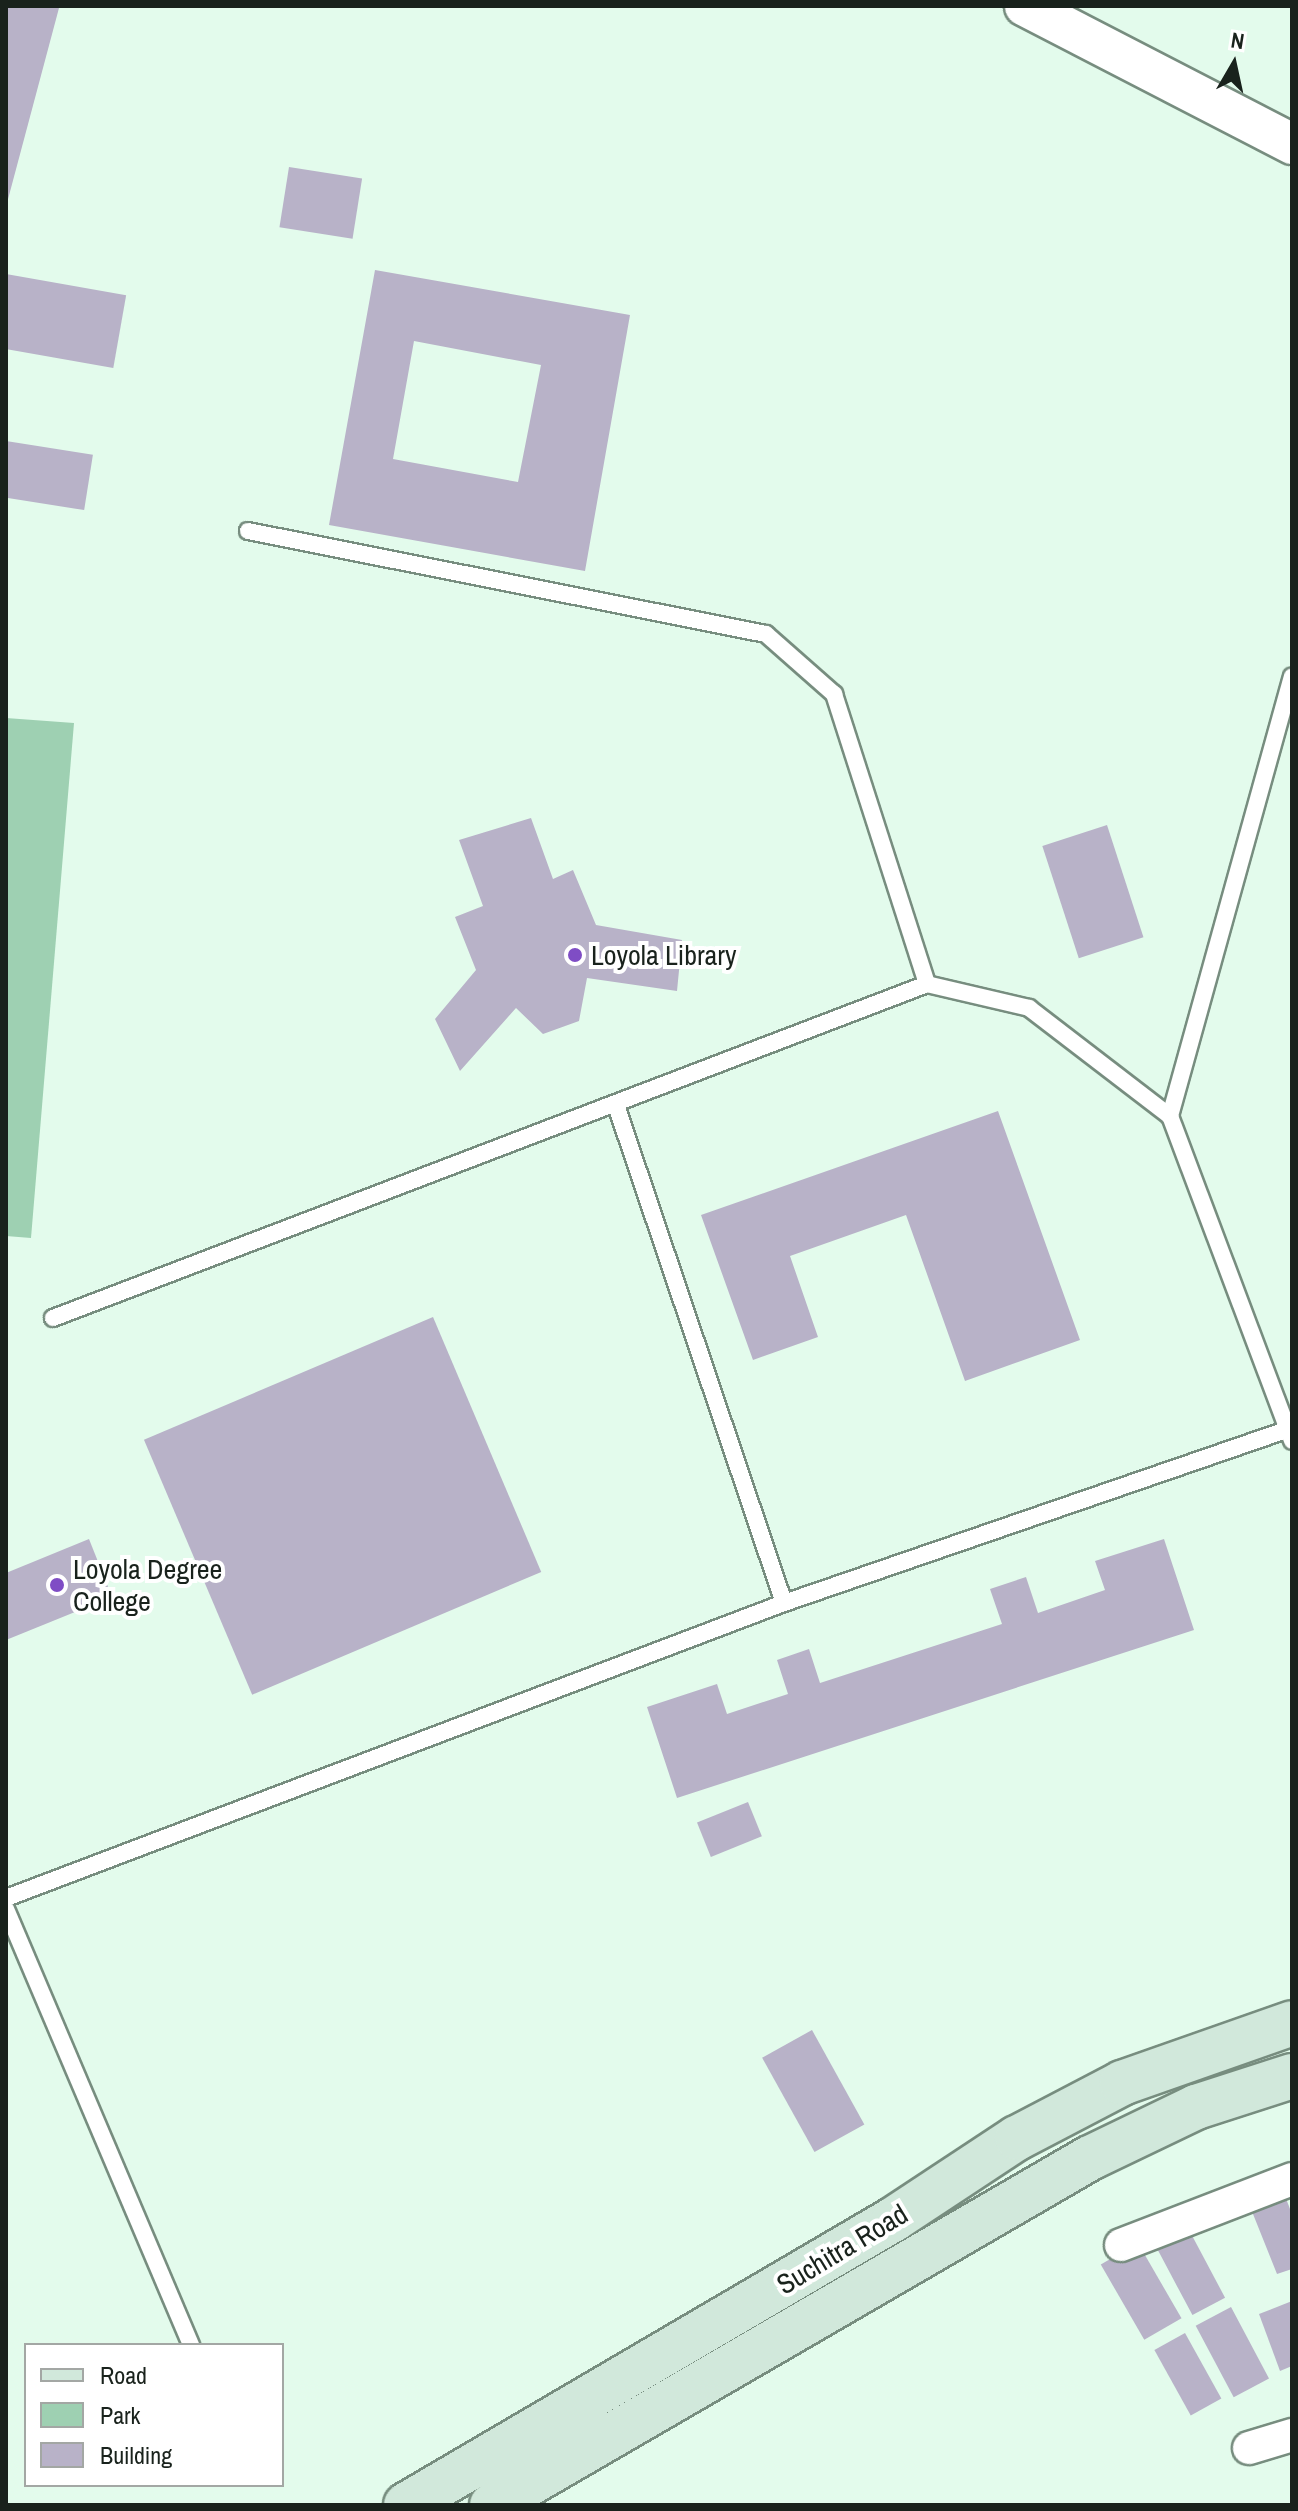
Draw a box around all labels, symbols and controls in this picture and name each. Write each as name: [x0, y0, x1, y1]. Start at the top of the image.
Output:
north arrow: [1194, 24, 1274, 104]
text: N: [1229, 24, 1247, 56]
place label: Loyola Library: [591, 938, 736, 972]
marker: Loyola Library: [566, 946, 584, 964]
place label: Loyola Degree College: [73, 1552, 222, 1618]
marker: Loyola Degree College: [48, 1576, 66, 1594]
street label: Suchitra Road: [770, 2197, 914, 2301]
legend: [24, 2343, 284, 2487]
text: Road: [100, 2359, 147, 2391]
text: Park: [100, 2399, 140, 2431]
text: Building: [100, 2439, 172, 2471]

